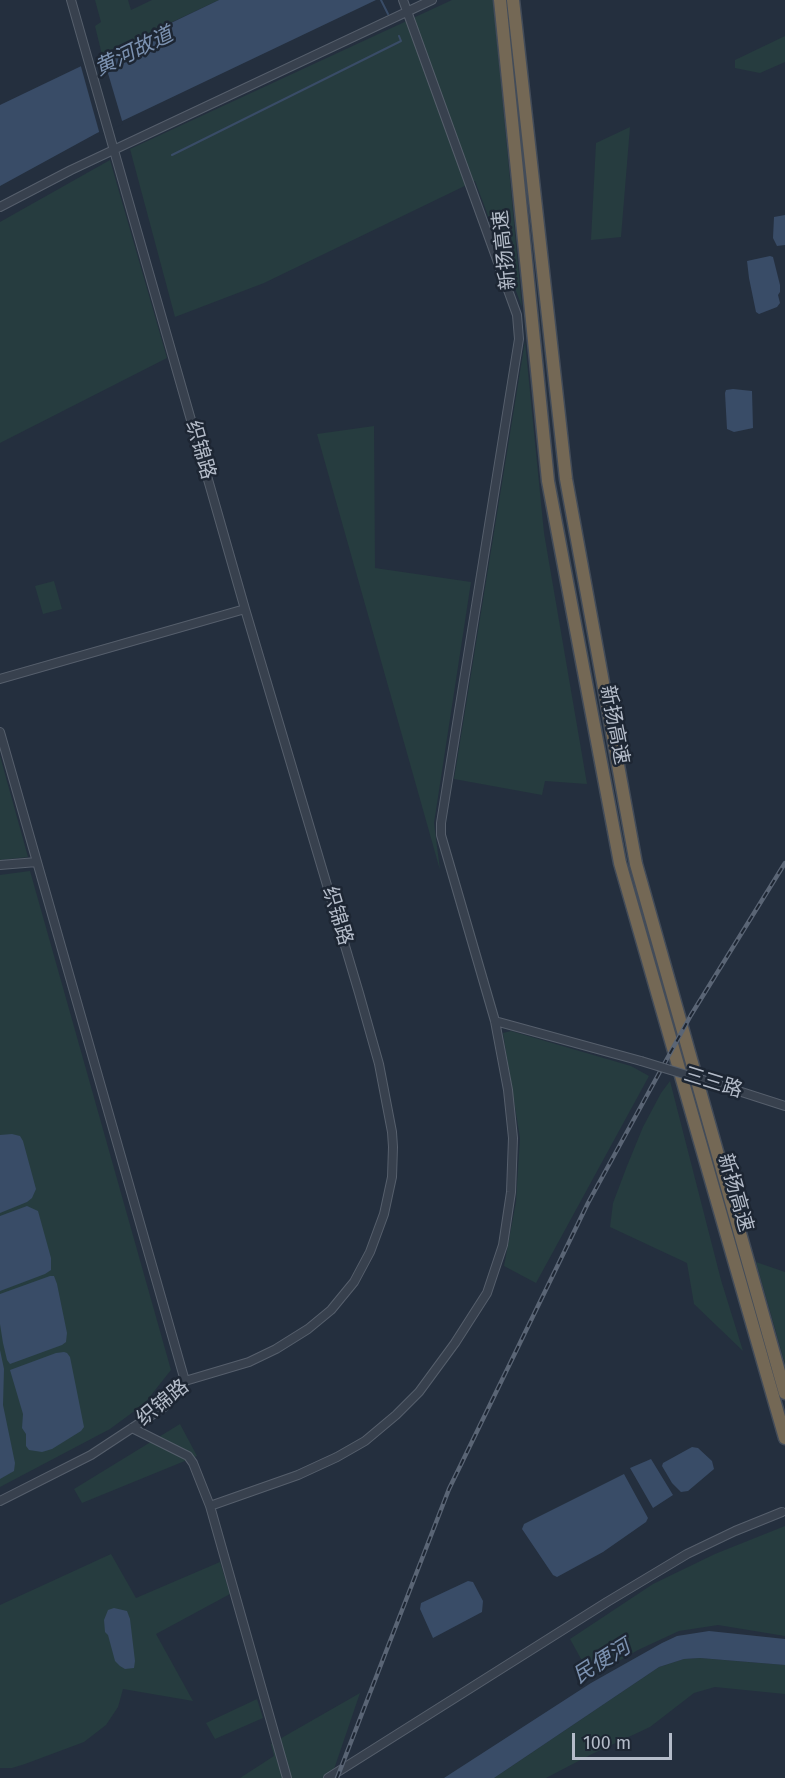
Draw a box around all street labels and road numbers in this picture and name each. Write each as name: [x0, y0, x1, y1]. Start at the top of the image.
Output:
street label: 新扬高速: [489, 209, 521, 291]
street label: 织锦路: [180, 418, 220, 482]
street label: 新扬高速: [595, 683, 633, 767]
street label: 织锦路: [317, 884, 357, 948]
street label: 三三路: [681, 1063, 745, 1103]
street label: 新扬高速: [712, 1151, 758, 1235]
street label: 织锦路: [132, 1375, 194, 1431]

